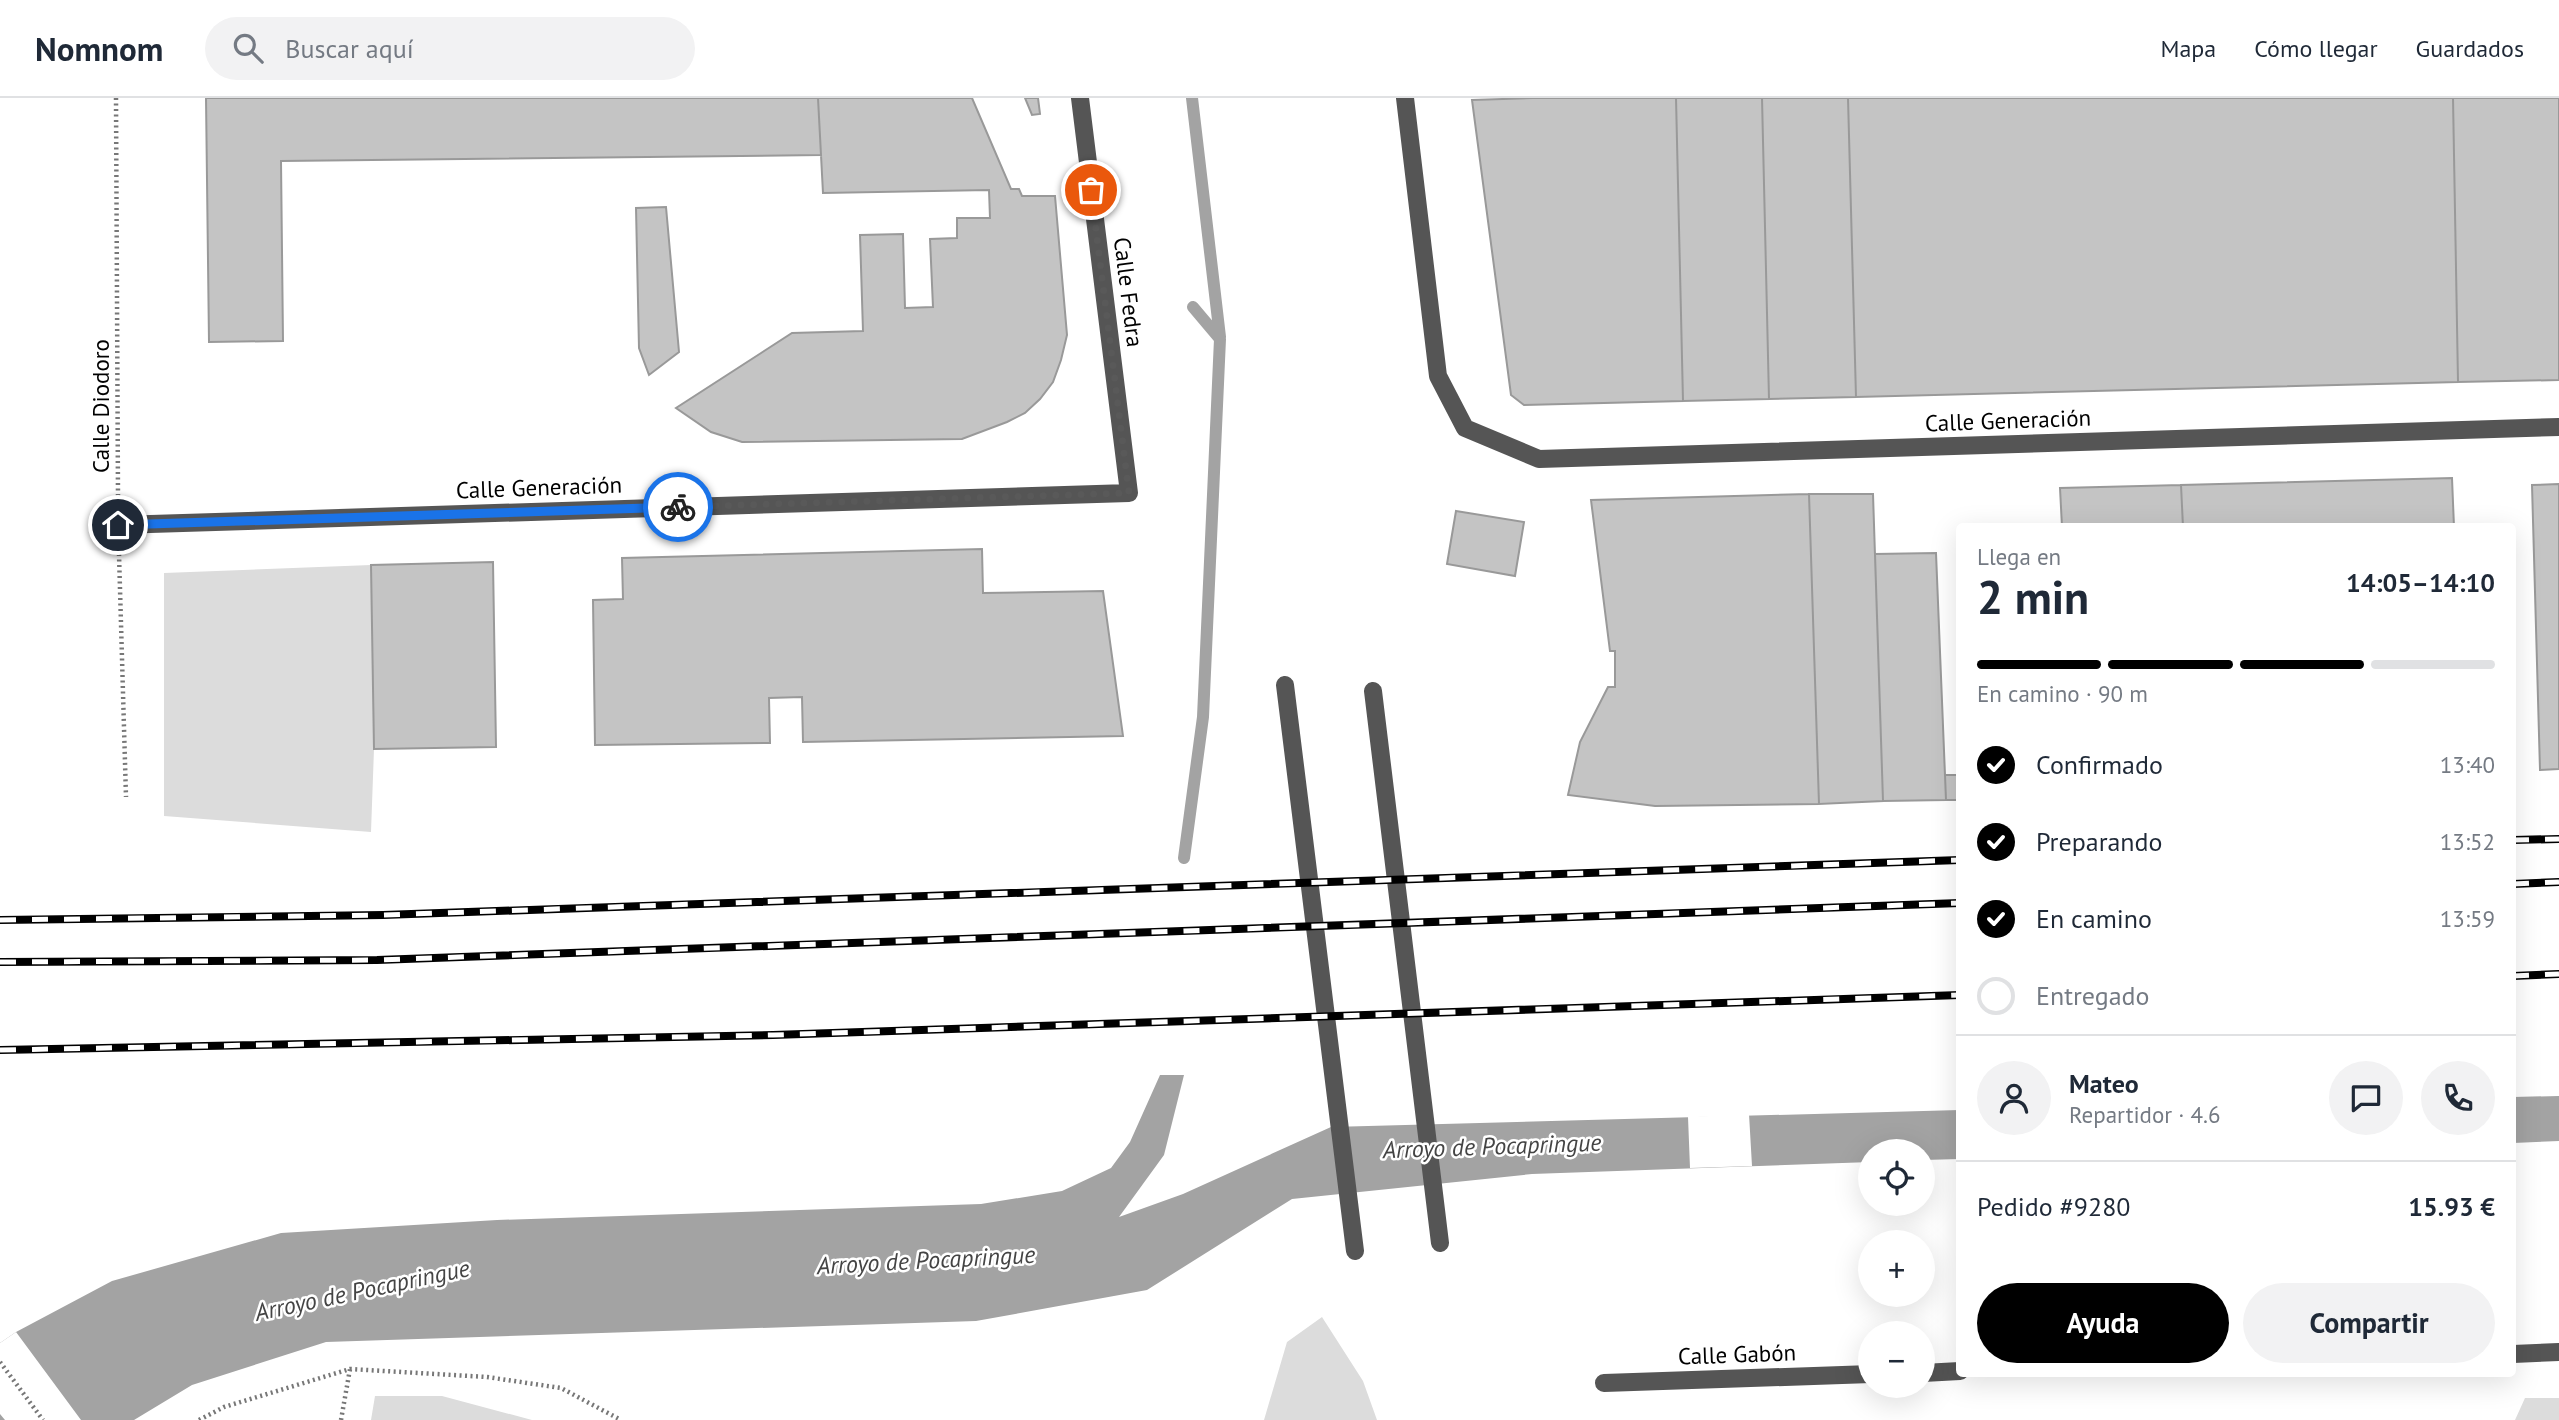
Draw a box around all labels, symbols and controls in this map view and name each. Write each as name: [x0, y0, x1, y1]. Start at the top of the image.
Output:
search box: [205, 17, 695, 80]
text: Nomnom: [35, 27, 163, 70]
icon: search: [229, 29, 267, 67]
text: Buscar aquí: [285, 32, 414, 65]
text: Mapa: [2160, 33, 2216, 64]
text: Cómo llegar: [2254, 33, 2378, 64]
text: Guardados: [2416, 33, 2524, 64]
pin: [1061, 160, 1121, 220]
icon: bag: [1072, 171, 1110, 209]
street label: Calle Fedra: [1108, 235, 1150, 349]
street label: Calle Diodoro: [86, 339, 115, 473]
street label: Calle Generación: [1924, 403, 2092, 437]
street label: Calle Generación: [455, 470, 623, 504]
courier: [643, 472, 713, 542]
icon: bike: [659, 488, 697, 526]
pin: [88, 495, 148, 555]
icon: home: [99, 506, 137, 544]
text: Llega en: [1977, 542, 2061, 571]
text: 14:05–14:10: [2346, 566, 2495, 599]
text: 2 min: [1977, 567, 2089, 627]
text: En camino · 90 m: [1977, 679, 2148, 708]
icon: check: [1977, 746, 2015, 784]
text: Confirmado: [2036, 748, 2163, 781]
text: 13:40: [2440, 750, 2495, 779]
icon: check: [1977, 823, 2015, 861]
text: Preparando: [2036, 825, 2163, 858]
text: 13:52: [2440, 827, 2495, 856]
icon: check: [1977, 900, 2015, 938]
text: En camino: [2036, 902, 2152, 935]
text: 13:59: [2440, 904, 2495, 933]
text: Entregado: [2036, 979, 2150, 1012]
button: person: [1977, 1061, 2051, 1135]
button: chat: [2329, 1061, 2403, 1135]
button: phone: [2421, 1061, 2495, 1135]
text: Mateo: [2069, 1067, 2139, 1100]
text: Repartidor · 4.6: [2069, 1100, 2221, 1129]
water label: Arroyo de Pocapringue: [1381, 1127, 1602, 1165]
map controls: [1858, 1139, 1935, 1398]
button: locate: [1858, 1139, 1935, 1216]
text: Pedido #9280: [1977, 1190, 2130, 1223]
text: 15.93 €: [2408, 1190, 2495, 1223]
button: +: [1858, 1230, 1935, 1307]
water label: Arroyo de Pocapringue: [815, 1239, 1036, 1281]
water label: Arroyo de Pocapringue: [251, 1252, 472, 1328]
button: Ayuda: [1977, 1283, 2229, 1363]
button: Compartir: [2243, 1283, 2495, 1363]
button: −: [1858, 1321, 1935, 1398]
street label: Calle Gabón: [1677, 1337, 1797, 1371]

